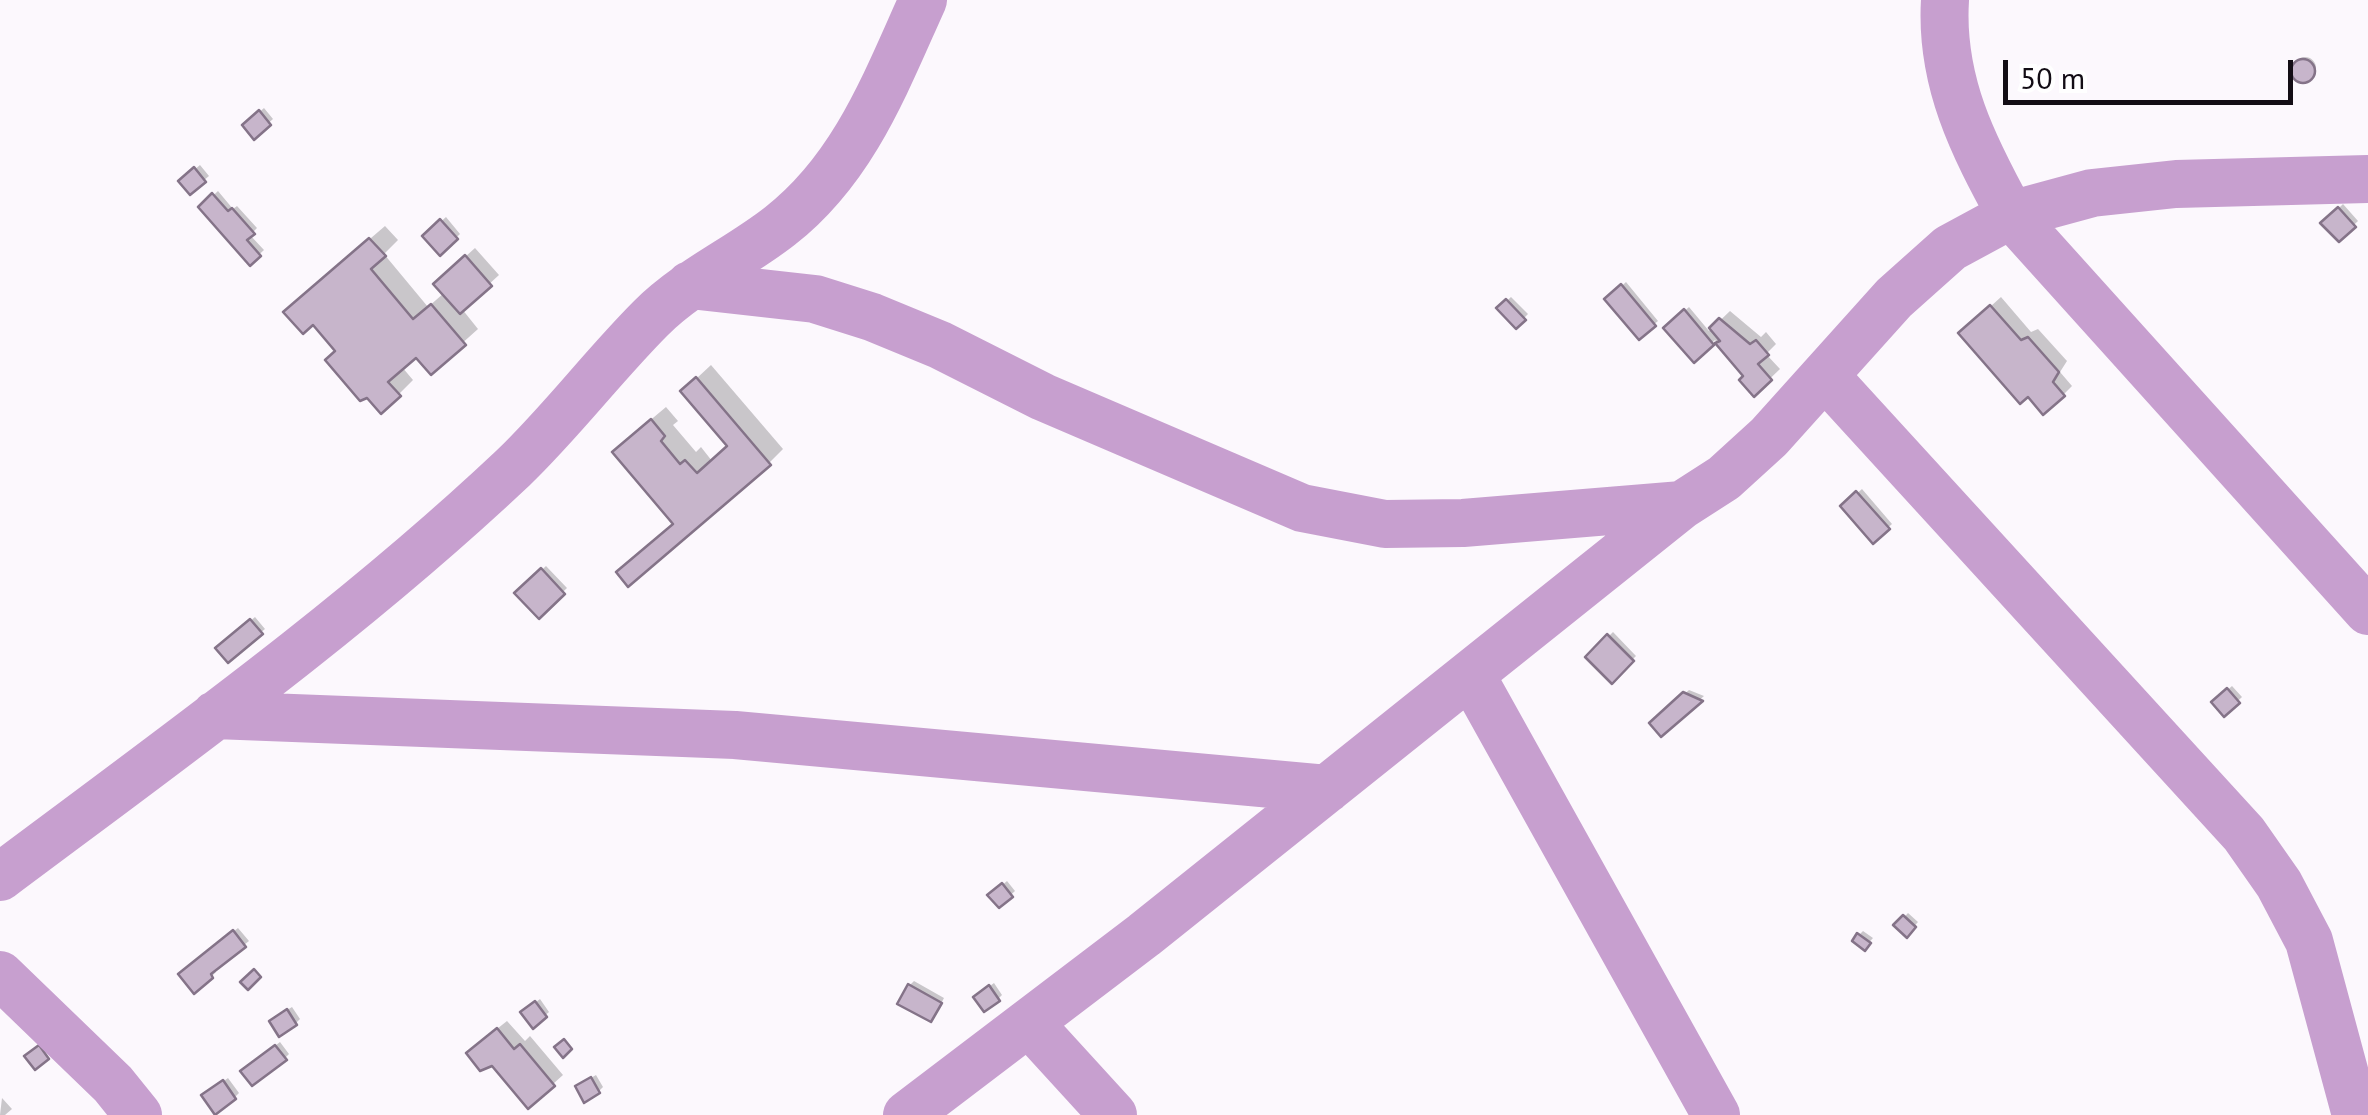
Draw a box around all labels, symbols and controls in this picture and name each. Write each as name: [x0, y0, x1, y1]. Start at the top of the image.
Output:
scale bar: [2008, 40, 2298, 102]
text: 50 m: [2020, 58, 2085, 97]

